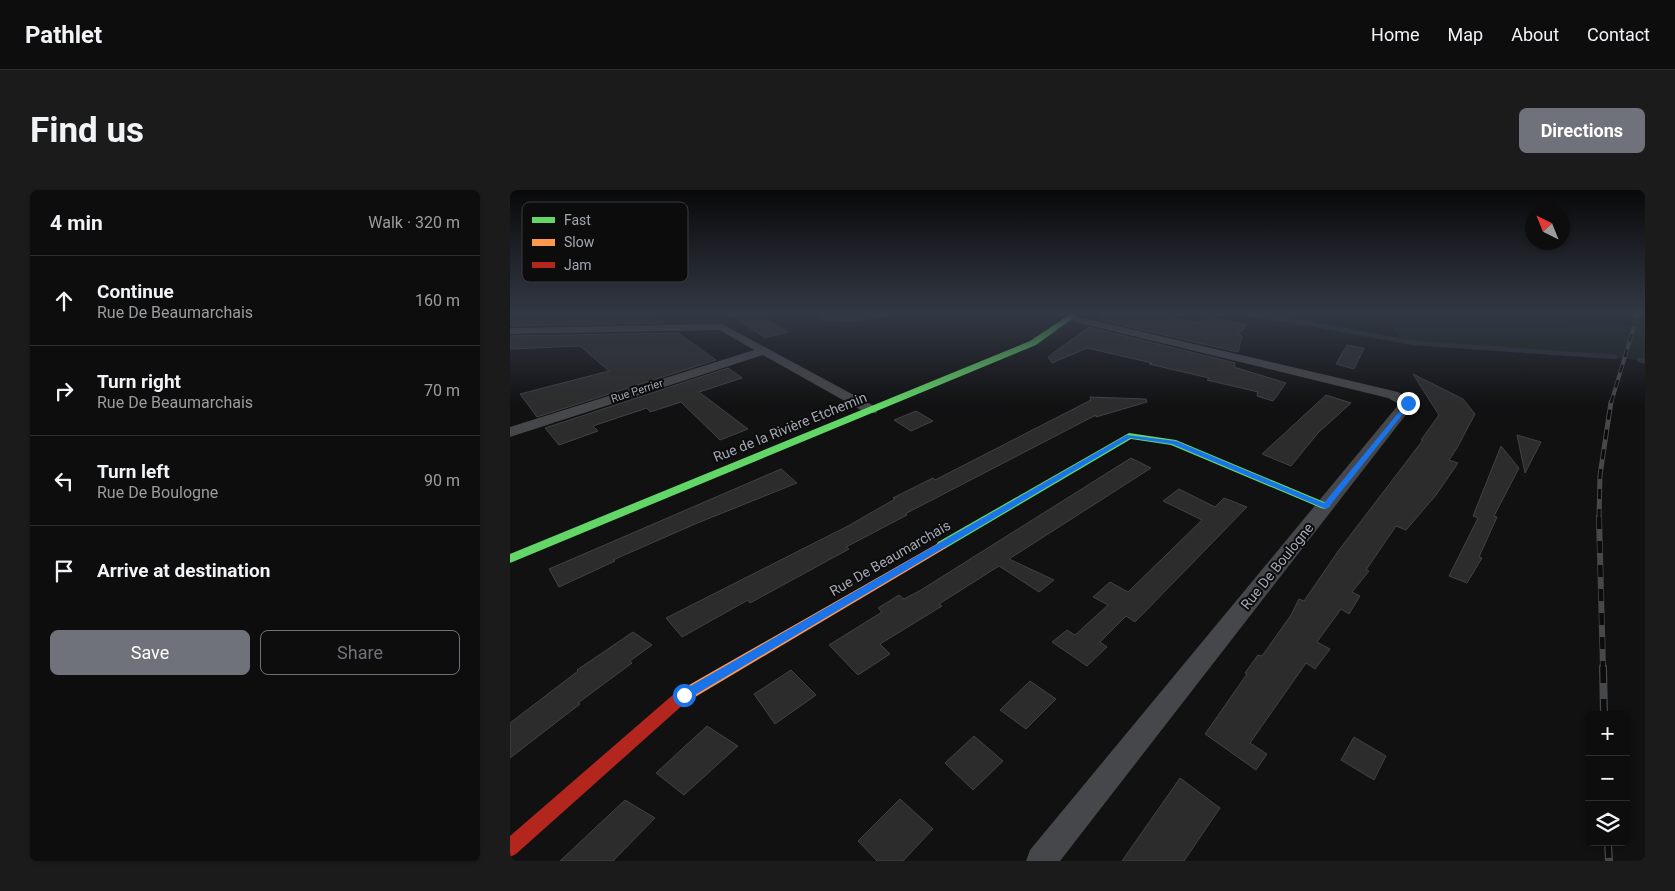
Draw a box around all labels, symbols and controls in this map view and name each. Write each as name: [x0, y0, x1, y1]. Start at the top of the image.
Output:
text: Pathlet: [25, 21, 102, 49]
text: Home: [1371, 24, 1420, 45]
text: Map: [1448, 24, 1483, 45]
text: About: [1511, 24, 1559, 45]
text: Contact: [1587, 24, 1650, 45]
button: Directions: [1519, 108, 1645, 153]
text: Find us: [30, 110, 144, 151]
legend: [522, 202, 688, 282]
north arrow: [1525, 205, 1570, 250]
text: 4 min: [50, 211, 103, 235]
text: Fast: [564, 212, 591, 228]
text: Walk · 320 m: [368, 213, 460, 232]
text: Slow: [564, 234, 595, 250]
text: Jam: [564, 257, 592, 273]
text: Continue: [97, 280, 174, 303]
icon: ahead: [50, 287, 78, 315]
text: 160 m: [415, 291, 460, 310]
text: Rue De Beaumarchais: [97, 303, 253, 322]
text: Turn right: [97, 370, 181, 393]
street label: Rue Perrier: [609, 376, 665, 405]
icon: right: [50, 377, 78, 405]
text: 70 m: [424, 381, 460, 400]
street label: Rue de la Rivière Etchemin: [711, 389, 869, 465]
route end: [1397, 392, 1420, 415]
text: Rue De Beaumarchais: [97, 393, 253, 412]
text: Turn left: [97, 460, 170, 483]
icon: left: [50, 467, 78, 495]
text: 90 m: [424, 471, 460, 490]
text: Rue De Boulogne: [97, 483, 218, 502]
street label: Rue De Beaumarchais: [827, 517, 953, 599]
street label: Rue De Boulogne: [1237, 520, 1317, 612]
icon: arrive: [50, 557, 78, 585]
text: Arrive at destination: [97, 559, 270, 582]
button: Save: [50, 630, 250, 675]
button: Share: [260, 630, 460, 675]
route start: [673, 684, 696, 707]
map controls: [1585, 711, 1630, 846]
button: +: [1585, 711, 1630, 756]
button: −: [1585, 756, 1630, 801]
button: layers: [1585, 801, 1630, 846]

